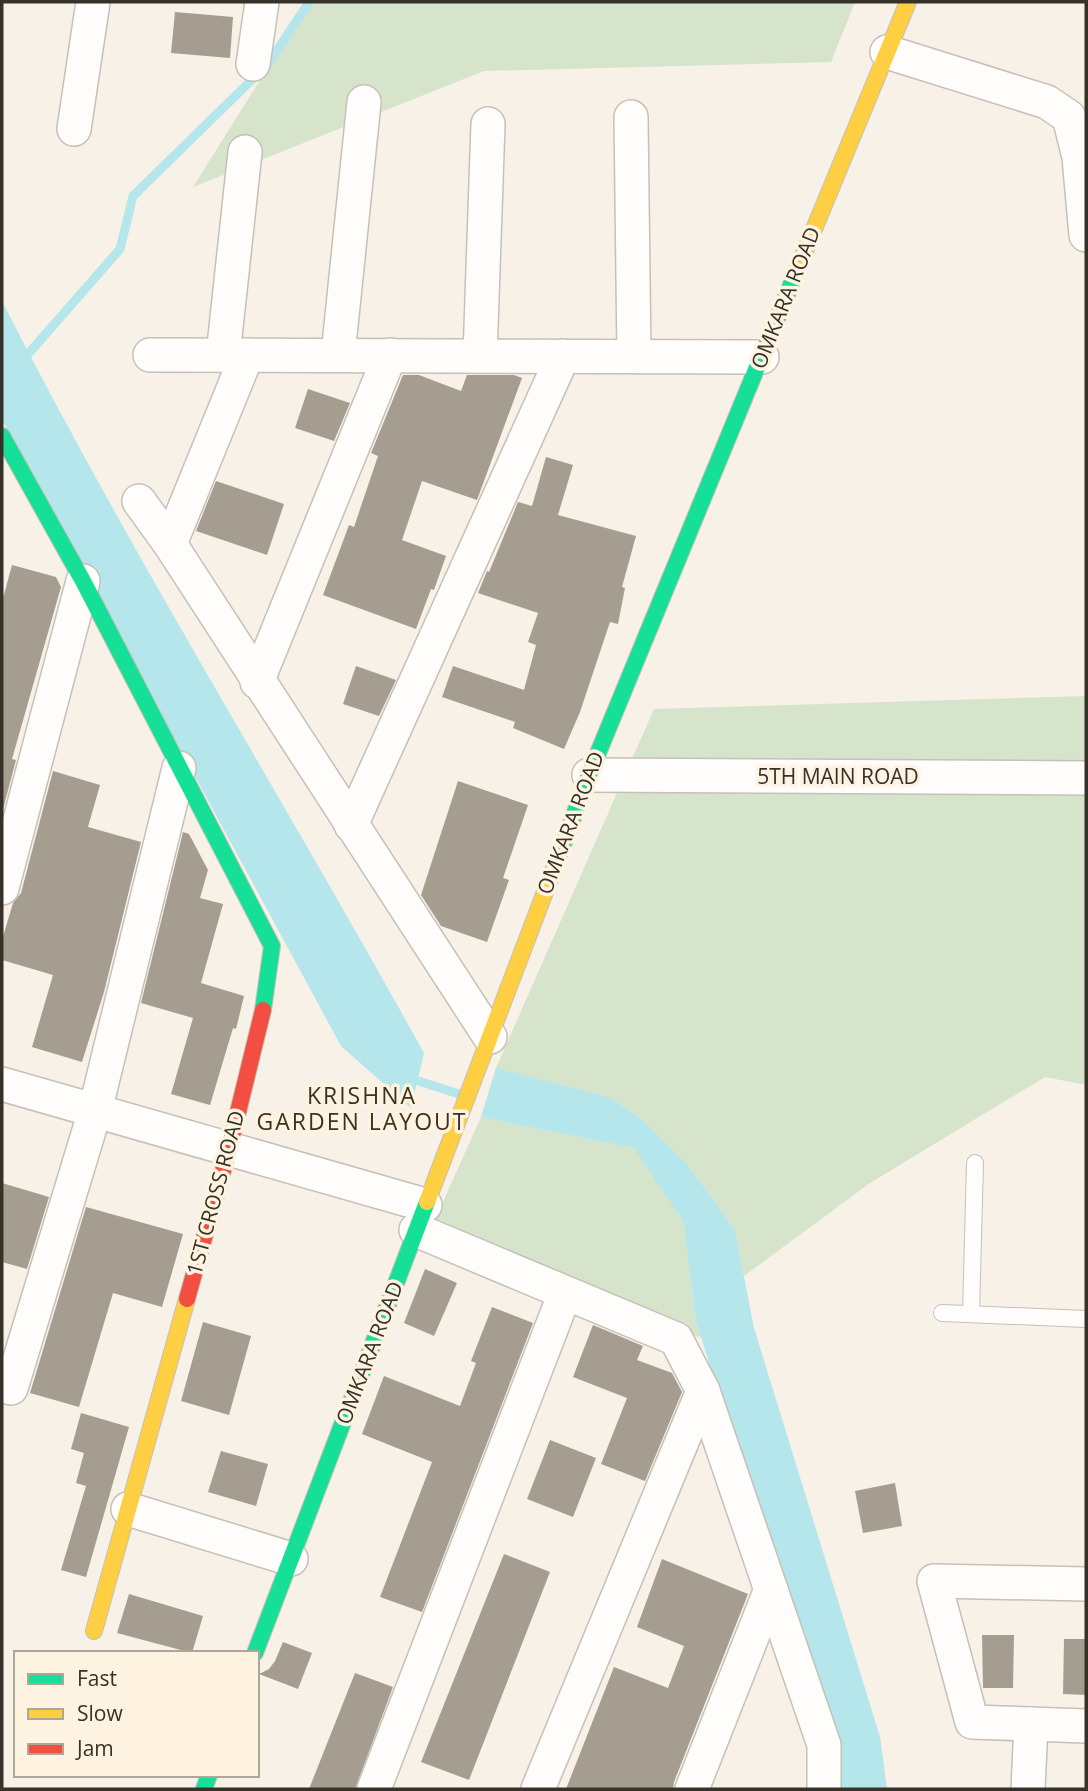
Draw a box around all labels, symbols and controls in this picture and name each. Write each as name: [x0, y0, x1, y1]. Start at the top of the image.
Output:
street label: OMKARA ROAD: [744, 222, 826, 373]
street label: OMKARA ROAD: [530, 747, 610, 898]
street label: 5TH MAIN ROAD: [757, 762, 919, 790]
district label: KRISHNA GARDEN LAYOUT: [257, 1079, 467, 1137]
street label: 1ST CROSS ROAD: [180, 1107, 250, 1278]
street label: OMKARA ROAD: [329, 1277, 409, 1428]
legend: [14, 1651, 259, 1777]
text: Fast: [77, 1664, 117, 1692]
text: Slow: [77, 1699, 123, 1727]
text: Jam: [75, 1734, 114, 1762]

